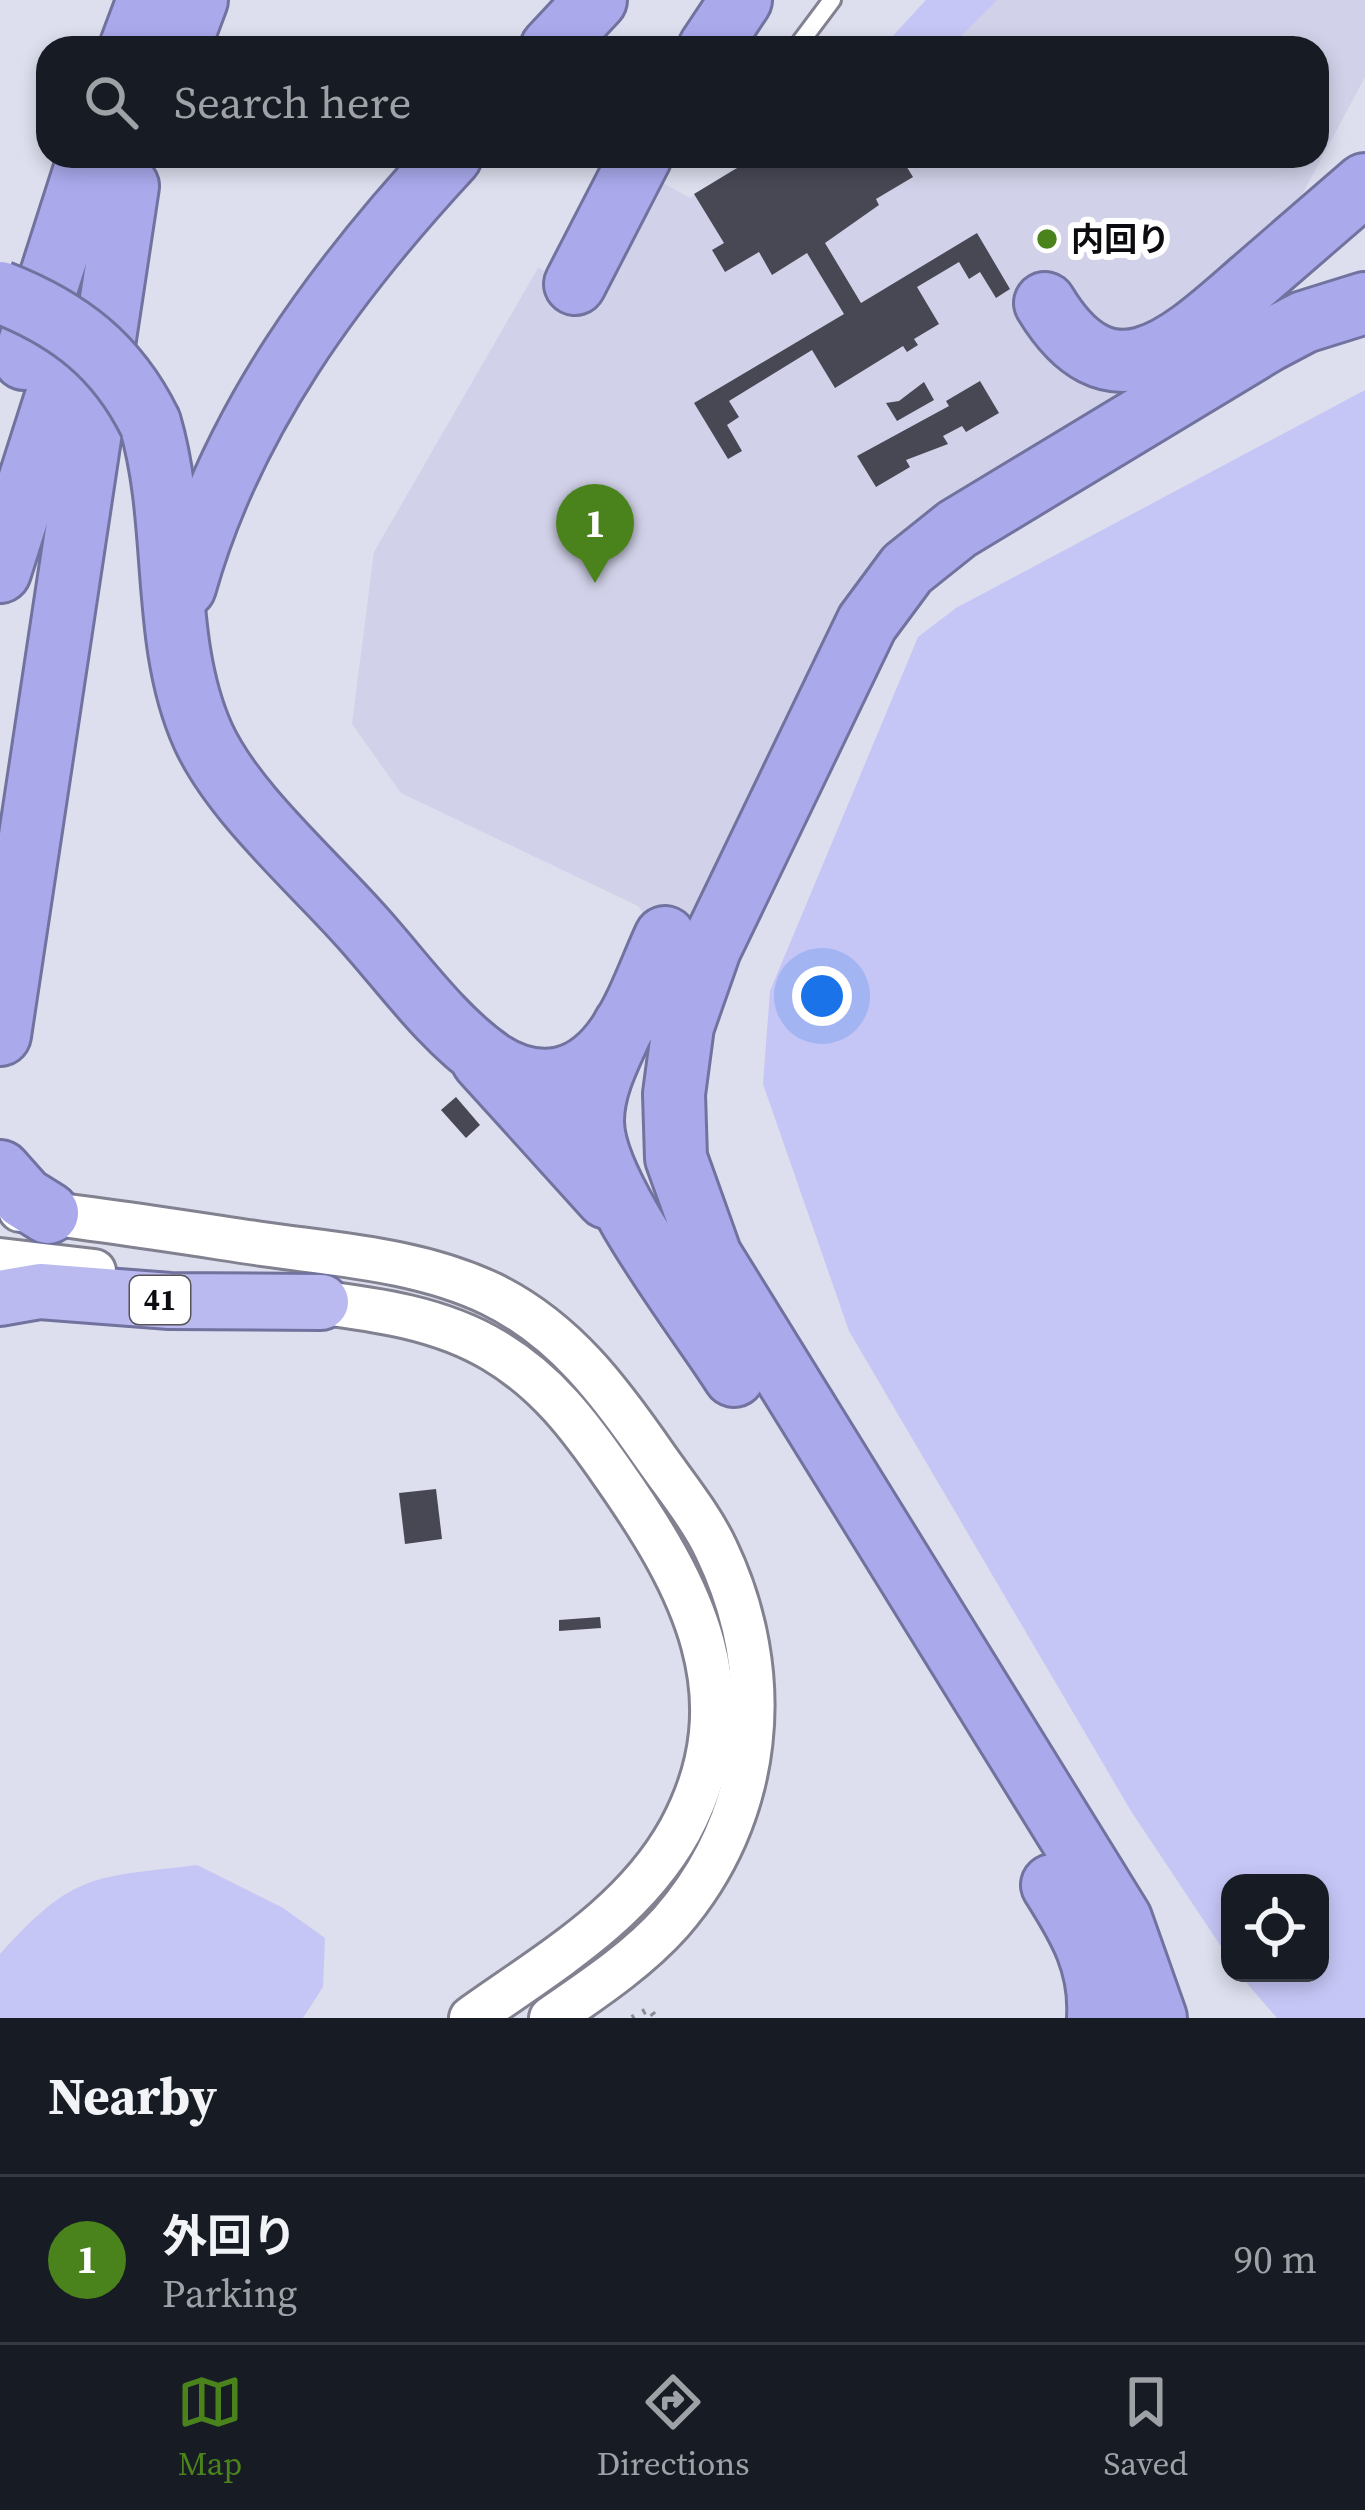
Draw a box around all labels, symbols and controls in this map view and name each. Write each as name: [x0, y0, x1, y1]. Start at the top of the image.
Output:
search box: [36, 36, 1329, 168]
icon: search: [78, 69, 144, 135]
text: Search here: [174, 71, 411, 133]
place label: 内回り: [1071, 217, 1170, 262]
marker: 内回り: [1034, 226, 1060, 252]
pin: 1: [556, 484, 634, 583]
your location: [792, 966, 852, 1026]
road number: 41: [130, 1276, 190, 1324]
map controls: [1221, 1874, 1329, 1982]
button: locate: [1221, 1874, 1329, 1982]
text: Nearby: [48, 2061, 217, 2131]
text: 外回り: [162, 2205, 297, 2267]
text: 1: [76, 2233, 98, 2286]
text: 90 m: [1234, 2233, 1317, 2286]
text: Parking: [162, 2267, 298, 2320]
tab: Map: [177, 2369, 243, 2486]
tab: Directions: [597, 2369, 750, 2486]
tab: Saved: [1103, 2369, 1188, 2486]

